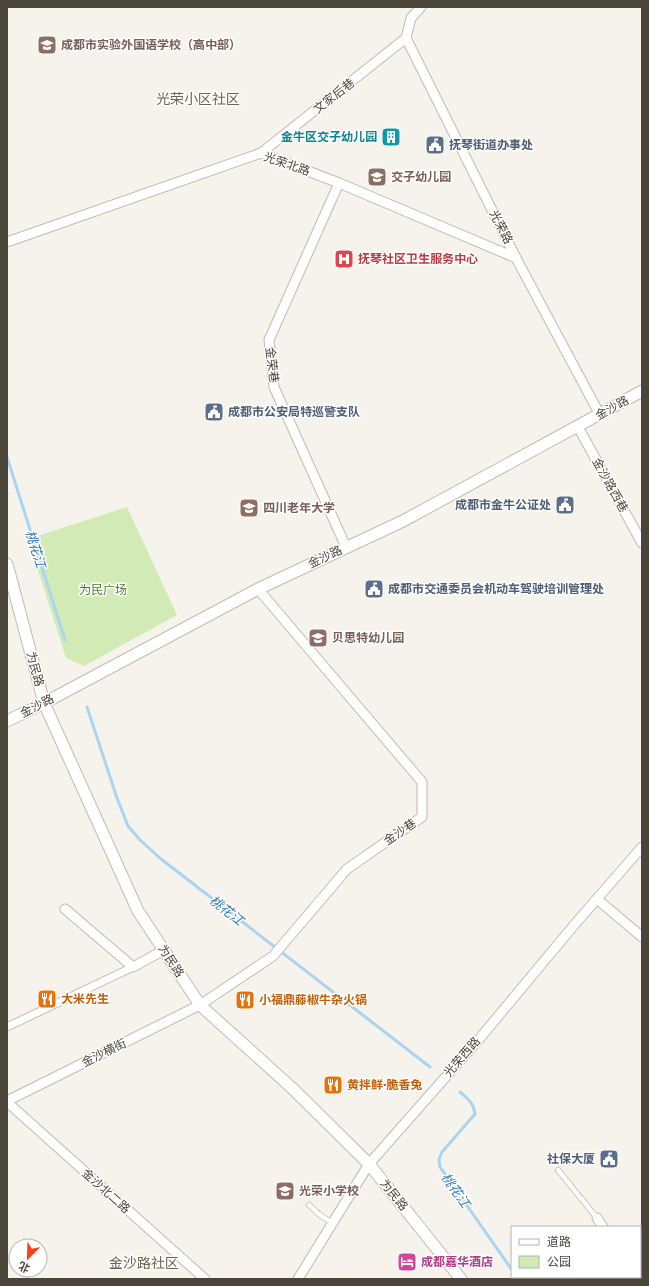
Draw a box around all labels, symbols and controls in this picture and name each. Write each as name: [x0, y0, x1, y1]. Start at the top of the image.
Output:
school or university icon: 成都市实验外国语学校（高中部）: [36, 34, 58, 56]
place label: 成都市实验外国语学校（高中部）: [61, 36, 241, 53]
street label: 文家后巷: [310, 74, 358, 117]
district label: 光荣小区社区: [156, 89, 240, 109]
building icon: 金牛区交子幼儿园: [380, 126, 402, 148]
place label: 金牛区交子幼儿园: [281, 128, 377, 145]
public building icon: 抚琴街道办事处: [424, 134, 446, 156]
place label: 抚琴街道办事处: [449, 136, 533, 153]
street label: 光荣北路: [262, 148, 313, 179]
school or university icon: 交子幼儿园: [366, 166, 388, 188]
place label: 交子幼儿园: [391, 168, 451, 185]
street label: 光荣路: [486, 207, 517, 247]
hospital icon: 抚琴社区卫生服务中心: [333, 248, 355, 270]
place label: 抚琴社区卫生服务中心: [358, 250, 478, 267]
street label: 金荣巷: [262, 346, 283, 384]
street label: 金沙路: [592, 391, 632, 424]
public building icon: 成都市公安局特巡警支队: [203, 401, 225, 423]
place label: 成都市公安局特巡警支队: [228, 403, 360, 420]
street label: 金沙路西巷: [588, 454, 632, 515]
public building icon: 成都市金牛公证处: [554, 494, 576, 516]
place label: 成都市金牛公证处: [455, 496, 551, 513]
school or university icon: 四川老年大学: [238, 497, 260, 519]
place label: 四川老年大学: [263, 499, 335, 516]
water label: 桃花江: [20, 528, 51, 573]
street label: 金沙路: [305, 541, 345, 572]
public building icon: 成都市交通委员会机动车驾驶培训管理处: [363, 578, 385, 600]
place label: 成都市交通委员会机动车驾驶培训管理处: [388, 580, 604, 597]
park label: 为民广场: [79, 581, 127, 598]
school or university icon: 贝思特幼儿园: [307, 627, 329, 649]
place label: 贝思特幼儿园: [332, 629, 404, 646]
street label: 为民路: [23, 649, 48, 688]
street label: 金沙路: [17, 690, 57, 721]
street label: 金沙巷: [380, 814, 419, 849]
water label: 桃花江: [205, 891, 249, 931]
street label: 为民路: [154, 941, 188, 980]
restaurant icon: 大米先生: [36, 988, 58, 1010]
restaurant icon: 小福鼎藤椒牛杂火锅: [234, 989, 256, 1011]
place label: 大米先生: [61, 990, 109, 1007]
place label: 小福鼎藤椒牛杂火锅: [259, 991, 367, 1008]
street label: 光荣西路: [439, 1033, 484, 1080]
street label: 金沙横街: [78, 1034, 129, 1071]
restaurant icon: 黄拌鲜·脆香兔: [322, 1074, 344, 1096]
place label: 黄拌鲜·脆香兔: [347, 1076, 423, 1093]
public building icon: 社保大厦: [598, 1148, 620, 1170]
place label: 社保大厦: [547, 1150, 595, 1167]
street label: 金沙北二路: [78, 1164, 134, 1217]
water label: 桃花江: [437, 1169, 476, 1213]
street label: 为民路: [376, 1175, 412, 1214]
school or university icon: 光荣小学校: [274, 1180, 296, 1202]
place label: 光荣小学校: [299, 1182, 359, 1199]
legend: [511, 1226, 641, 1278]
text: 道路: [547, 1233, 571, 1250]
north arrow: [8, 1238, 48, 1278]
hotel icon: 成都嘉华酒店: [396, 1251, 418, 1273]
district label: 金沙路社区: [109, 1253, 179, 1273]
place label: 成都嘉华酒店: [421, 1253, 493, 1270]
text: 公园: [547, 1253, 571, 1270]
text: 北: [16, 1258, 32, 1277]

